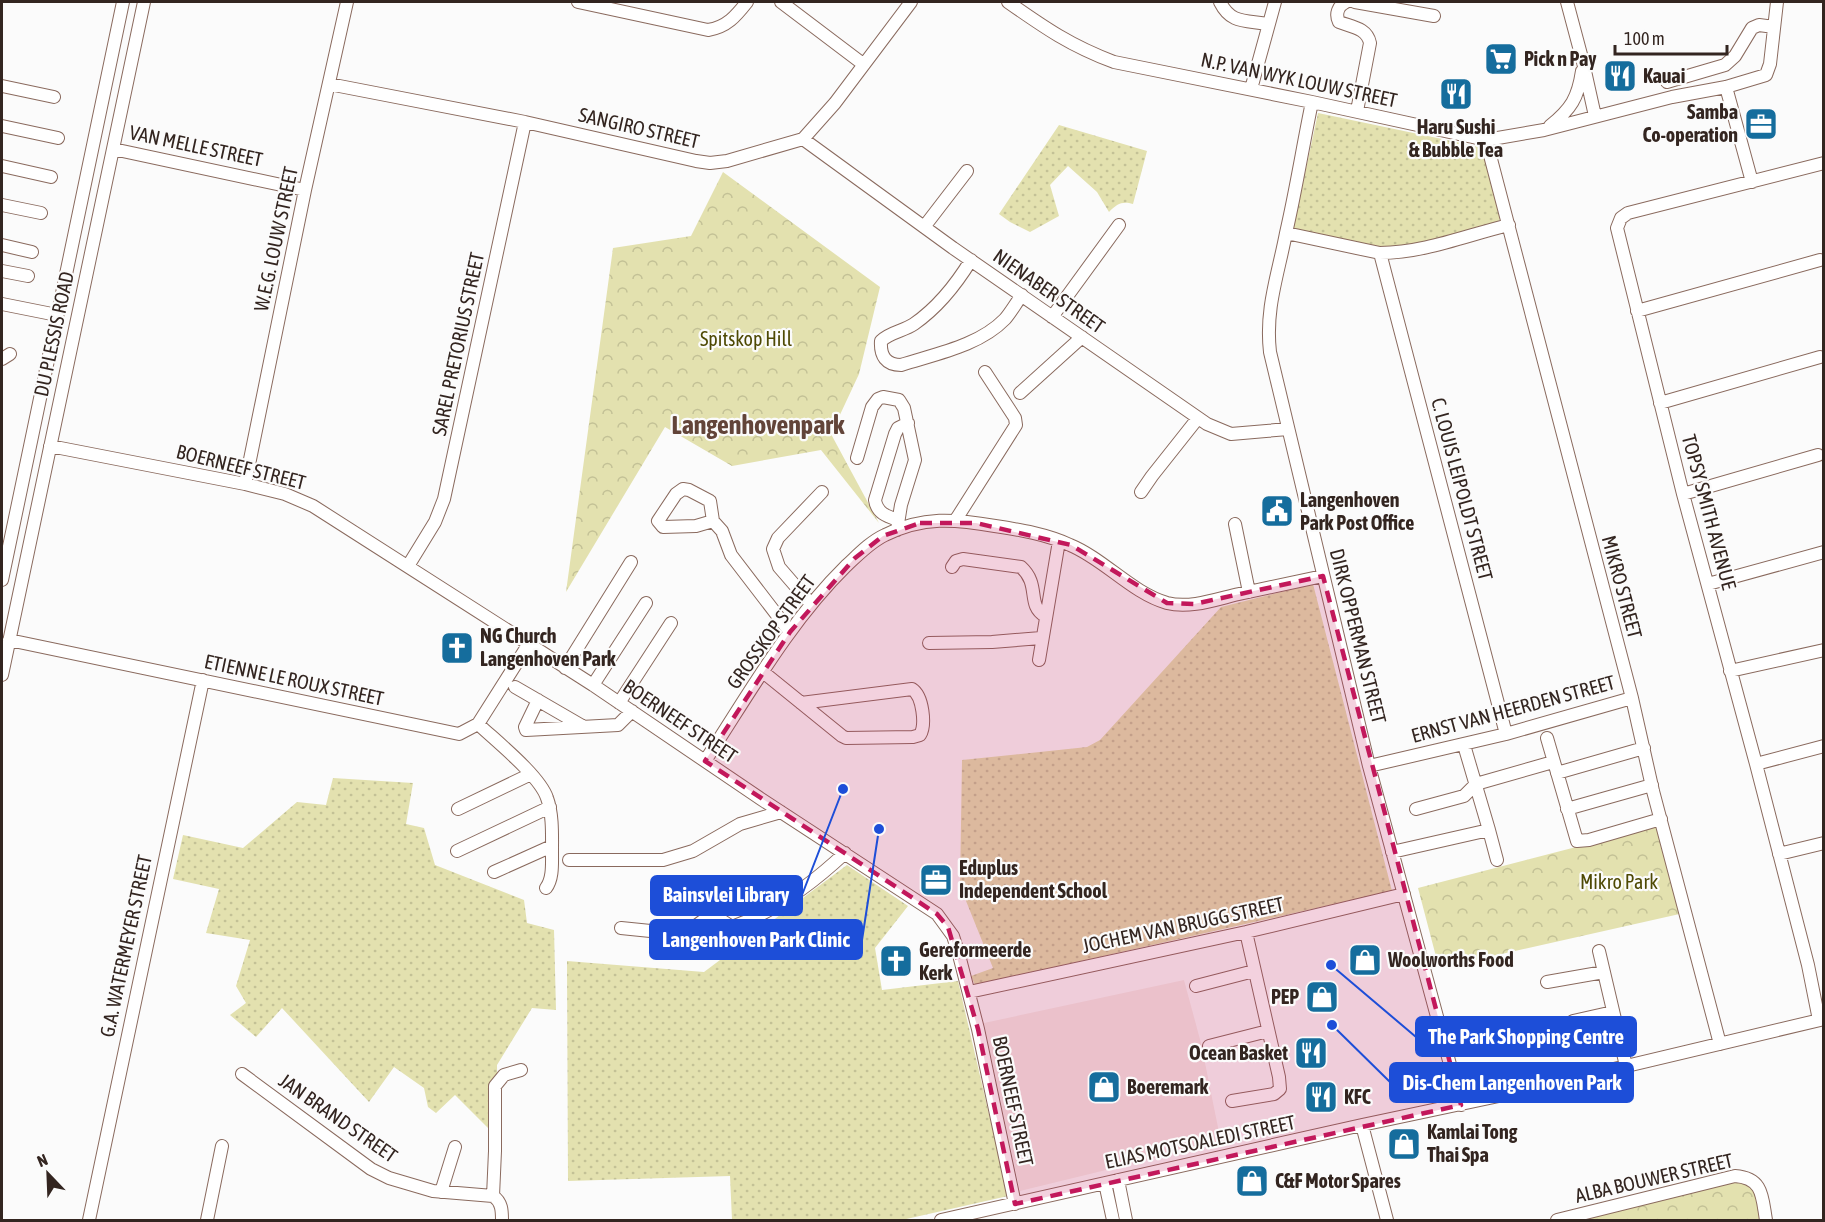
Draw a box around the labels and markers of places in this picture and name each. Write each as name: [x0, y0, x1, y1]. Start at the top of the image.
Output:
supermarket icon: Pick n Pay: [1483, 41, 1519, 77]
place label: Pick n Pay: [1524, 47, 1597, 70]
restaurant icon: Kauai: [1602, 58, 1638, 94]
place label: Kauai: [1643, 64, 1685, 87]
restaurant icon: Haru Sushi & Bubble Tea: [1438, 76, 1474, 112]
place label: Samba Co-operation: [1642, 100, 1738, 146]
office icon: Samba Co-operation: [1743, 106, 1779, 142]
place label: Haru Sushi & Bubble Tea: [1409, 115, 1503, 161]
place label: Langenhoven Park Post Office: [1300, 488, 1414, 534]
public building icon: Langenhoven Park Post Office: [1259, 493, 1295, 529]
place label: NG Church Langenhoven Park: [480, 624, 616, 670]
church icon: NG Church Langenhoven Park: [439, 630, 475, 666]
place label: Eduplus Independent School: [959, 856, 1108, 902]
office icon: Eduplus Independent School: [918, 862, 954, 898]
callout: Bainsvlei Library: [651, 876, 802, 915]
callout: Langenhoven Park Clinic: [650, 920, 862, 959]
place label: Gereformeerde Kerk: [919, 938, 1031, 984]
shop icon: Woolworths Food: [1347, 942, 1383, 978]
church icon: Gereformeerde Kerk: [878, 943, 914, 979]
place label: Woolworths Food: [1387, 948, 1514, 971]
shop icon: PEP: [1304, 979, 1340, 1015]
place label: PEP: [1271, 985, 1299, 1008]
callout: The Park Shopping Centre: [1416, 1017, 1636, 1056]
restaurant icon: Ocean Basket: [1293, 1035, 1329, 1071]
place label: Ocean Basket: [1189, 1041, 1288, 1064]
callout: Dis-Chem Langenhoven Park: [1390, 1063, 1633, 1102]
shop icon: Boeremark: [1086, 1069, 1122, 1105]
place label: Boeremark: [1127, 1075, 1209, 1098]
restaurant icon: KFC: [1303, 1079, 1339, 1115]
place label: KFC: [1344, 1085, 1371, 1108]
place label: Kamlai Tong Thai Spa: [1427, 1120, 1518, 1166]
shop icon: Kamlai Tong Thai Spa: [1386, 1126, 1422, 1162]
shop icon: C&F Motor Spares: [1234, 1163, 1270, 1199]
place label: C&F Motor Spares: [1275, 1169, 1401, 1192]

